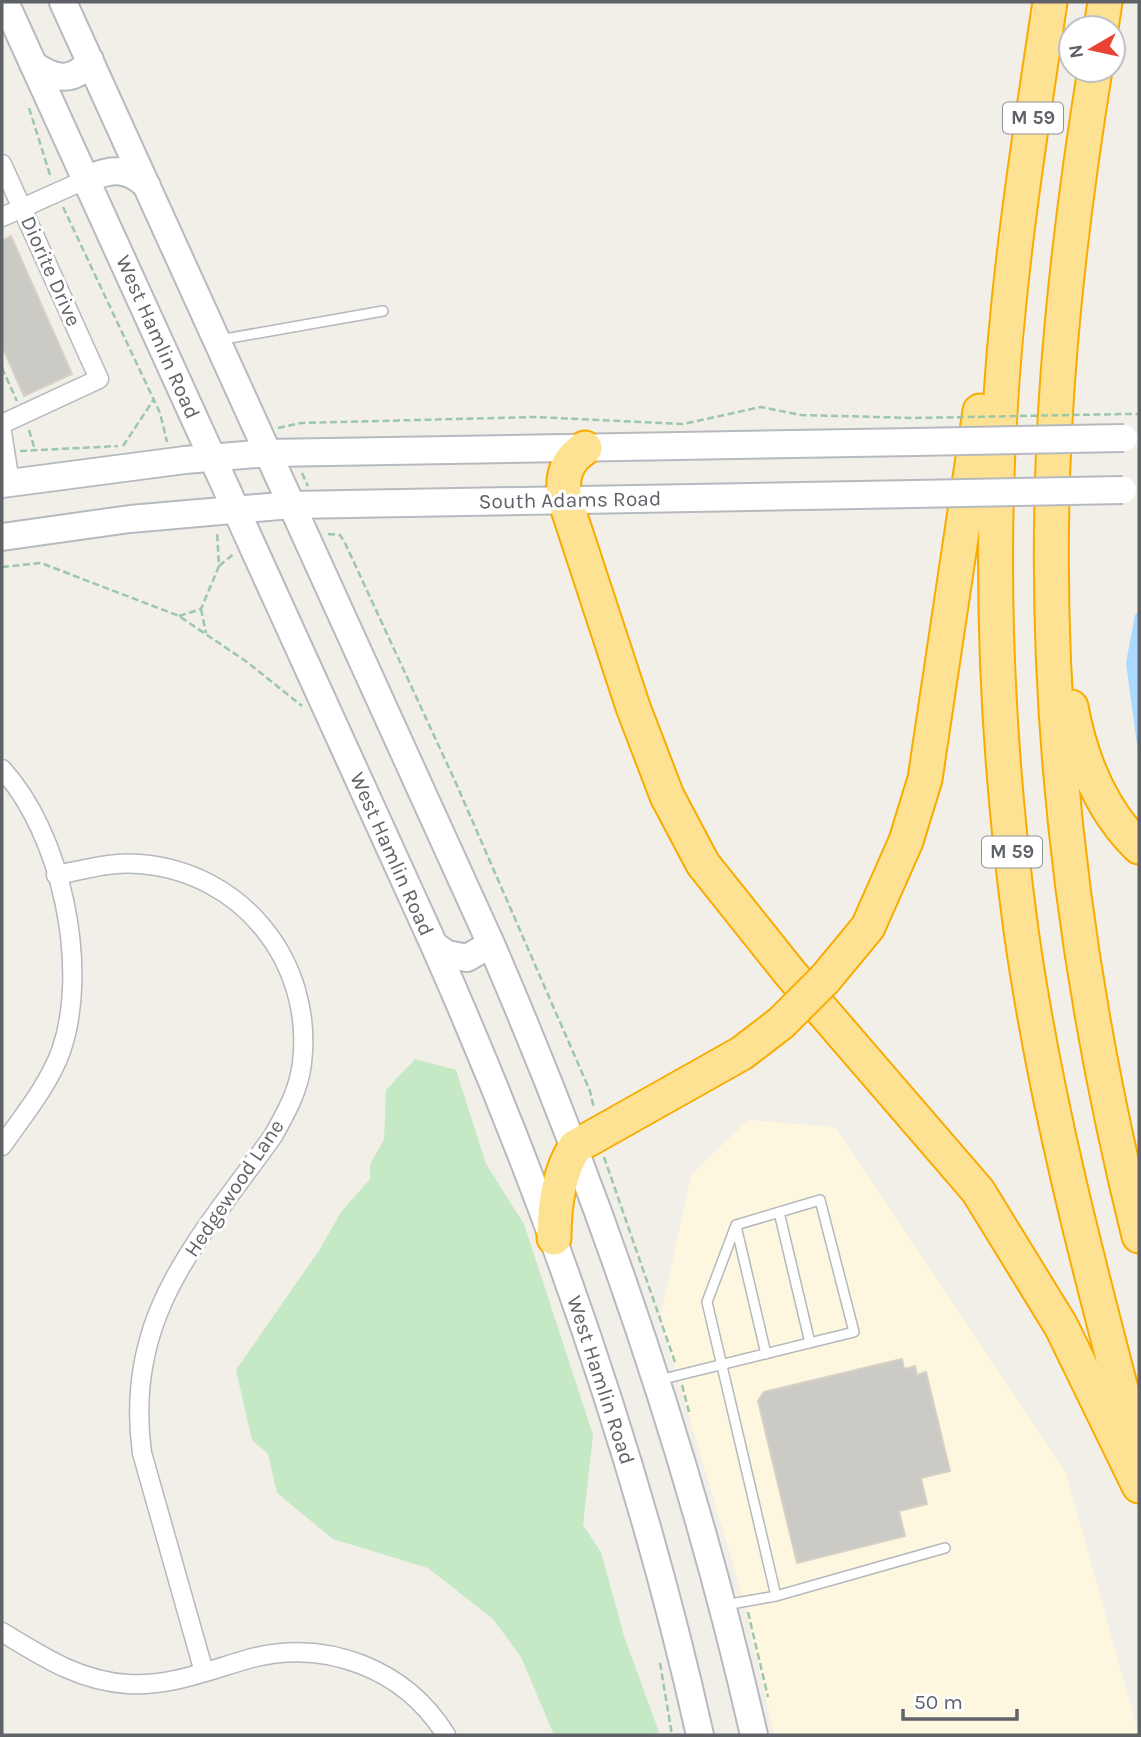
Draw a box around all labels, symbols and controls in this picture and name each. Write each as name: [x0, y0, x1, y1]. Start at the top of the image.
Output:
north arrow: [1057, 14, 1127, 84]
text: N: [1064, 43, 1088, 60]
road number: M 59: [1003, 102, 1063, 134]
street label: Diorite Drive: [16, 212, 86, 330]
street label: West Hamlin Road: [111, 252, 205, 422]
street label: South Adams Road: [479, 486, 661, 514]
street label: West Hamlin Road: [345, 769, 439, 939]
road number: M 59: [982, 836, 1042, 867]
street label: Hedgewood Lane: [179, 1115, 289, 1261]
street label: West Hamlin Road: [562, 1293, 640, 1467]
scale bar: [903, 1678, 1017, 1722]
text: 50 m: [914, 1690, 963, 1714]

